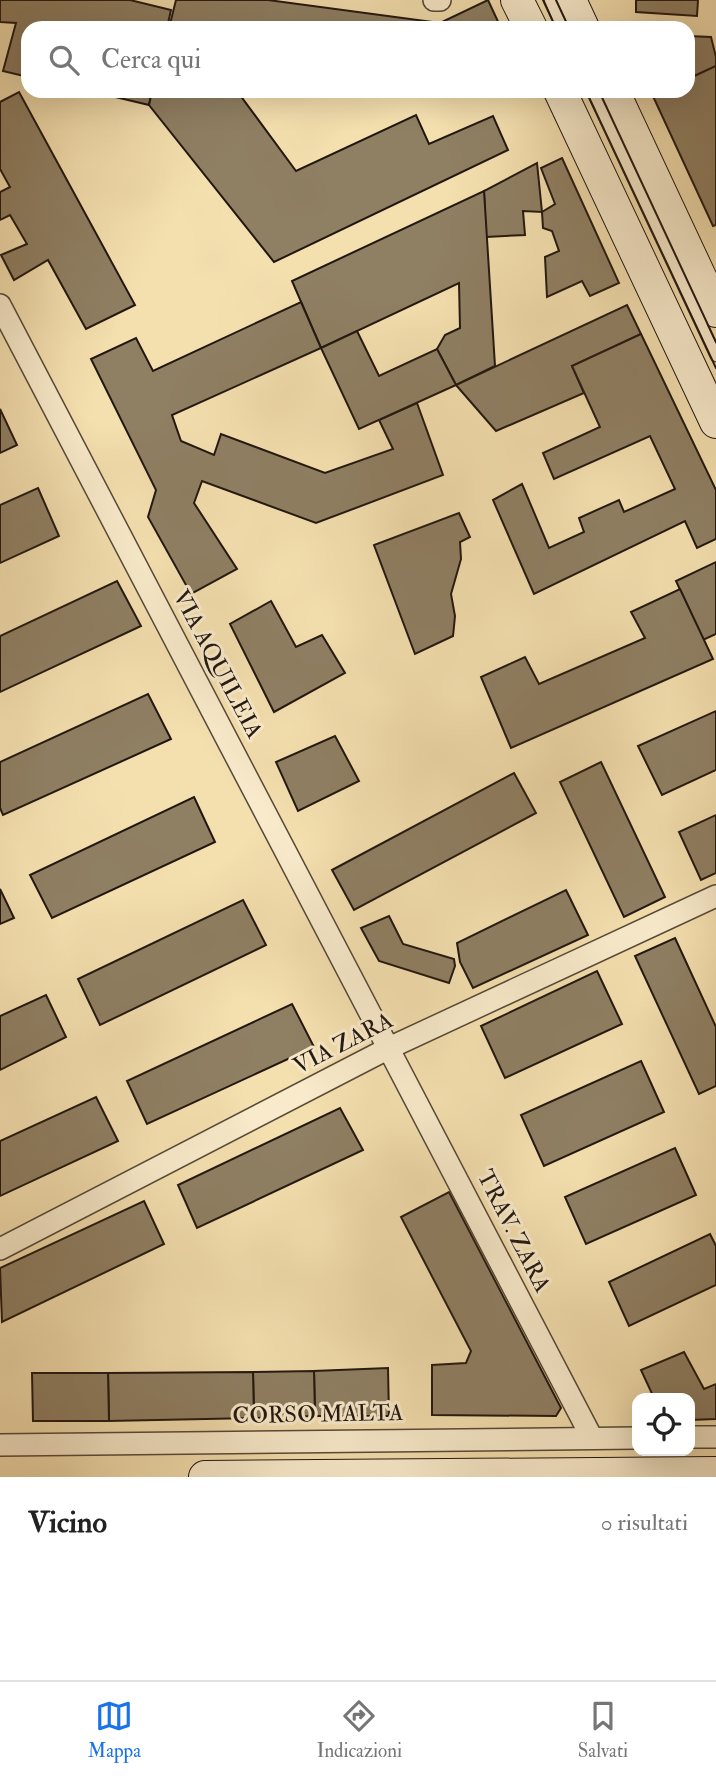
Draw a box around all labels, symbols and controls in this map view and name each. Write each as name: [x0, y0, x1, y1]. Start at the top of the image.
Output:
search box: [21, 21, 695, 98]
icon: search: [45, 41, 83, 79]
text: Cerca qui: [101, 44, 201, 76]
street label: VIA AQUILEIA: [167, 585, 270, 744]
street label: VIA ZARA: [288, 1005, 398, 1080]
street label: TRAV. ZARA: [471, 1165, 557, 1297]
map controls: [632, 1393, 695, 1456]
button: locate: [632, 1393, 695, 1456]
street label: CORSO MALTA: [232, 1398, 404, 1430]
text: Vicino: [28, 1504, 107, 1541]
text: 0 risultati: [601, 1508, 688, 1537]
tab: Mappa: [88, 1697, 141, 1763]
tab: Indicazioni: [317, 1697, 402, 1763]
tab: Salvati: [578, 1697, 628, 1763]

